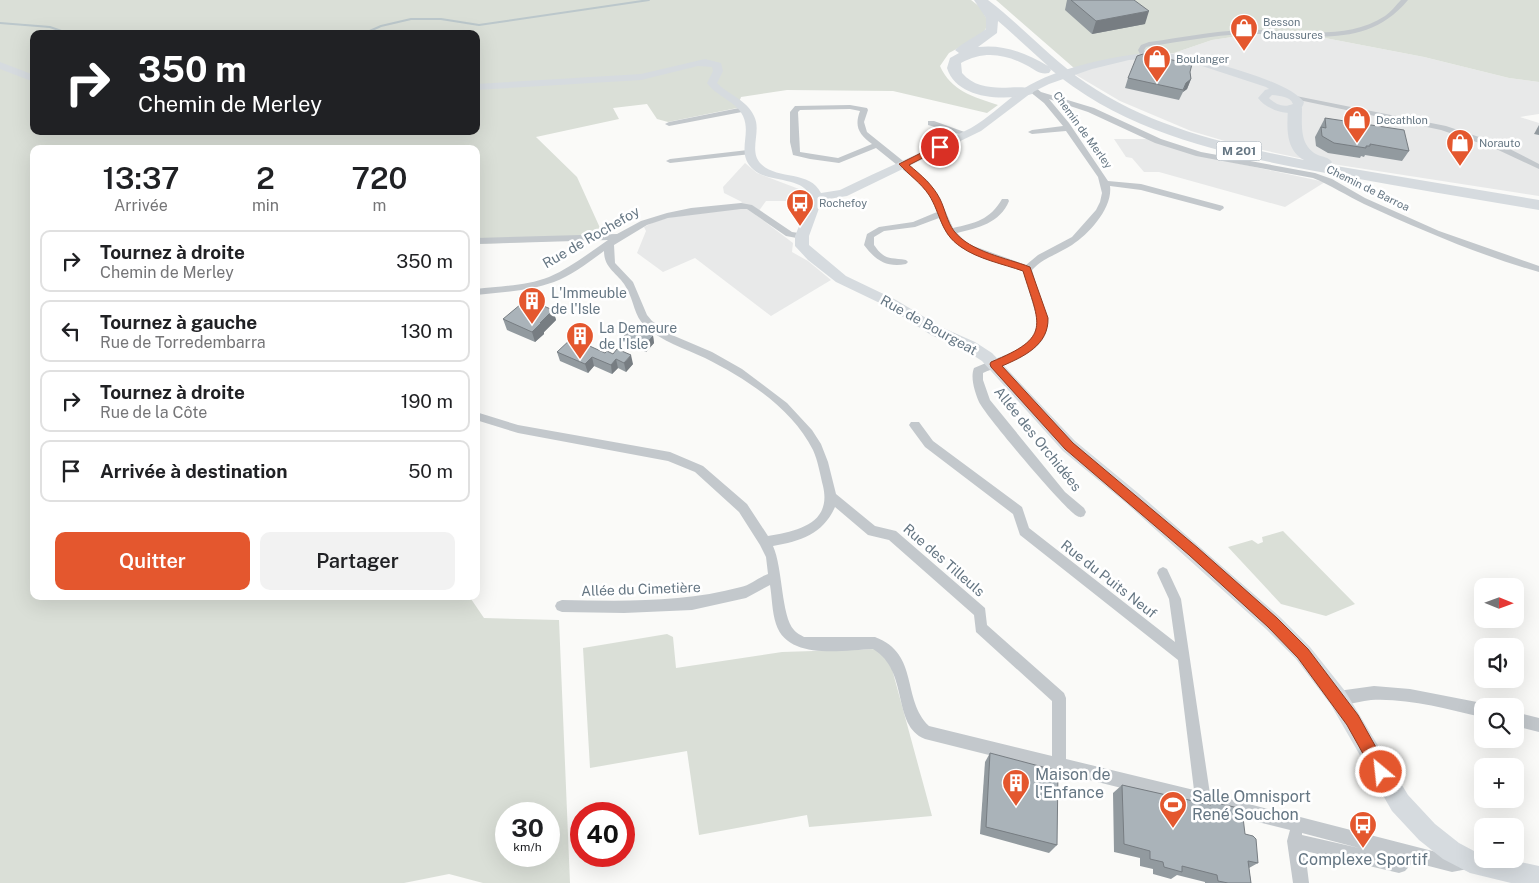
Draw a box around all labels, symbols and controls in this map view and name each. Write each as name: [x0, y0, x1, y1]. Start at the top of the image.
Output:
shop icon: Besson Chaussures: [1229, 13, 1259, 52]
place label: Besson Chaussures: [1263, 16, 1323, 41]
shop icon: Boulanger: [1142, 44, 1172, 83]
text: 350 m: [138, 49, 247, 90]
icon: right: [55, 50, 120, 115]
place label: Boulanger: [1176, 53, 1229, 65]
street label: Chemin de Merley: [1051, 89, 1115, 171]
text: Chemin de Merley: [138, 91, 322, 117]
shop icon: Decathlon: [1342, 105, 1372, 144]
place label: Decathlon: [1376, 114, 1428, 126]
pin: [919, 126, 961, 168]
shop icon: Norauto: [1445, 128, 1475, 167]
icon: arrive: [926, 133, 954, 161]
place label: Norauto: [1479, 137, 1520, 149]
road number: M 201: [1216, 142, 1262, 160]
text: 13:37: [102, 160, 179, 196]
text: 2: [256, 160, 275, 196]
text: 720: [352, 160, 408, 196]
street label: Chemin de Barroa: [1325, 163, 1411, 213]
bus stop icon: Rochefoy: [785, 188, 815, 227]
text: Arrivée: [114, 196, 168, 215]
text: min: [252, 196, 279, 215]
text: m: [373, 196, 386, 215]
place label: Rochefoy: [819, 197, 867, 209]
street label: Rue de Rochefoy: [540, 202, 643, 271]
text: Tournez à droite: [100, 241, 245, 263]
icon: right: [57, 247, 85, 275]
text: 350 m: [396, 250, 453, 272]
text: Chemin de Merley: [100, 263, 234, 282]
place label: L'Immeuble de l'Isle: [551, 285, 627, 317]
building icon: L'Immeuble de l'Isle: [517, 286, 547, 325]
street label: Rue de Bourgeat: [878, 292, 980, 358]
text: Tournez à gauche: [100, 311, 257, 333]
icon: left: [57, 317, 85, 345]
text: 130 m: [401, 320, 453, 342]
place label: La Demeure de l'Isle: [599, 320, 677, 352]
building icon: La Demeure de l'Isle: [565, 321, 595, 360]
text: Rue de Torredembarra: [100, 333, 266, 352]
text: Tournez à droite: [100, 381, 245, 403]
street label: Allée des Orchidées: [991, 384, 1085, 494]
icon: right: [57, 387, 85, 415]
text: 190 m: [401, 390, 453, 412]
text: Rue de la Côte: [100, 403, 207, 422]
icon: arrive: [57, 457, 85, 485]
text: Arrivée à destination: [100, 460, 288, 482]
text: 50 m: [408, 460, 453, 482]
street label: Rue des Tilleuls: [900, 520, 988, 600]
button: Quitter: [55, 532, 250, 590]
button: Partager: [260, 532, 455, 590]
street label: Rue du Puits Neuf: [1058, 537, 1160, 622]
north arrow: [1474, 578, 1524, 628]
map controls: [1474, 578, 1524, 868]
street label: Allée du Cimetière: [581, 579, 701, 599]
button: sound: [1474, 638, 1524, 688]
button: search: [1474, 698, 1524, 748]
position arrow: [1354, 745, 1406, 797]
button: +: [1474, 758, 1524, 808]
place label: Maison de l'Enfance: [1035, 765, 1111, 802]
building icon: Maison de l'Enfance: [1001, 768, 1031, 807]
place label: Salle Omnisport René Souchon: [1192, 787, 1311, 824]
sports icon: Salle Omnisport René Souchon: [1158, 790, 1188, 829]
speed limit sign: 40: [570, 802, 635, 867]
bus stop icon: Complexe Sportif: [1348, 810, 1378, 849]
text: 30: [511, 813, 544, 843]
button: −: [1474, 818, 1524, 868]
text: km/h: [513, 840, 542, 854]
place label: Complexe Sportif: [1298, 850, 1428, 869]

